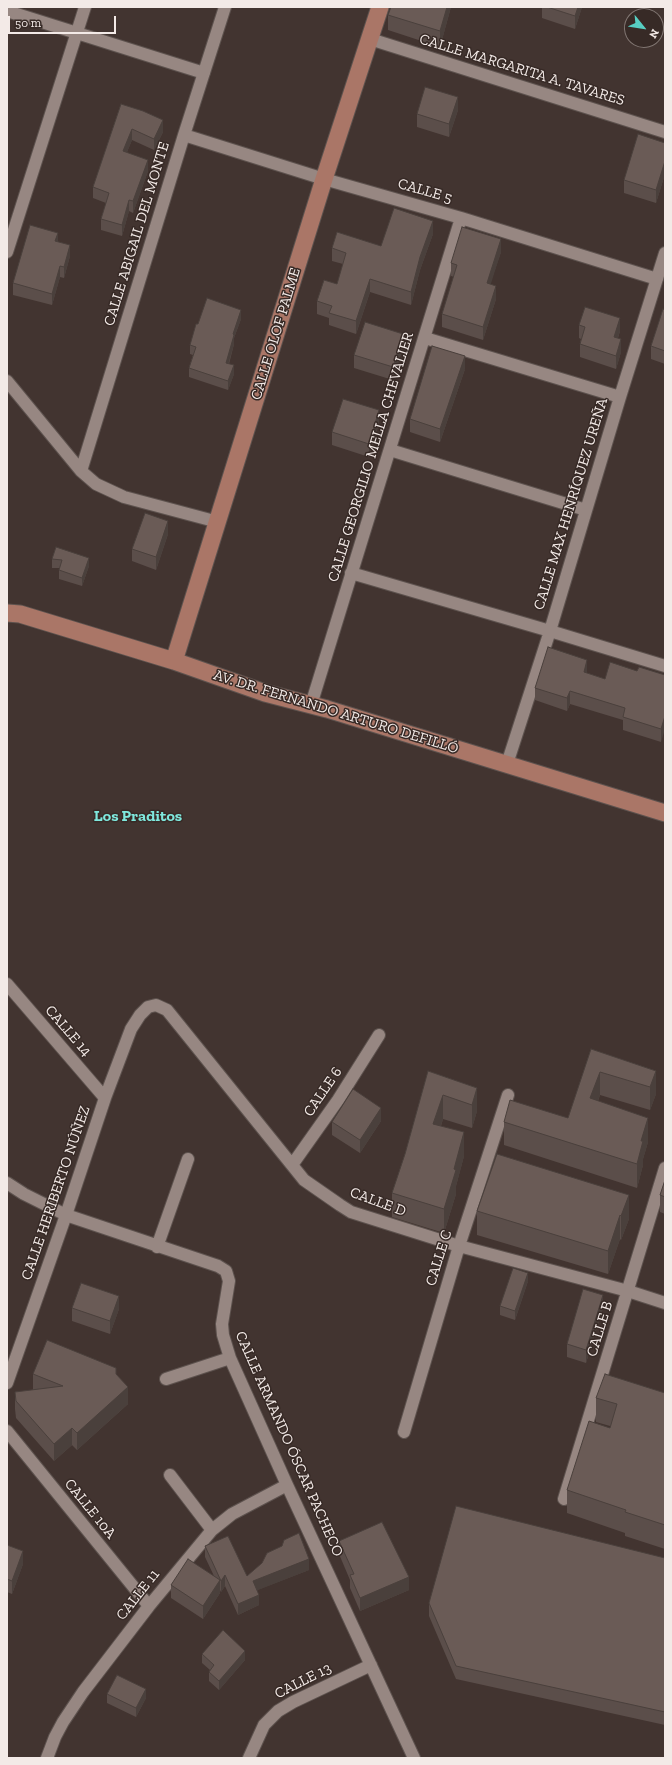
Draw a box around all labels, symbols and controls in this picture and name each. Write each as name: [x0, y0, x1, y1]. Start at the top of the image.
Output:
scale bar: [10, 8, 118, 34]
north arrow: [624, 8, 664, 48]
text: 50 m: [15, 16, 41, 30]
text: N: [646, 27, 662, 41]
street label: CALLE MARGARITA A. TAVARES: [417, 30, 627, 110]
street label: CALLE ABIGAIL DEL MONTE: [100, 140, 174, 328]
street label: CALLE 5: [396, 175, 454, 207]
street label: CALLE OLOF PALME: [247, 266, 305, 402]
street label: CALLE GEORGILIO MELLA CHEVALIER: [324, 330, 418, 584]
street label: CALLE MAX HENRÍQUEZ UREÑA: [530, 396, 612, 612]
street label: AV. DR. FERNANDO ARTURO DEFILLÓ: [211, 666, 461, 758]
district label: Los Praditos: [94, 806, 182, 826]
street label: CALLE 14: [41, 1002, 95, 1060]
street label: CALLE 6: [300, 1064, 346, 1120]
street label: CALLE HERIBERTO NÚÑEZ: [18, 1103, 94, 1283]
street label: CALLE D: [347, 1184, 409, 1220]
street label: CALLE C: [422, 1228, 456, 1288]
street label: CALLE B: [583, 1299, 617, 1359]
street label: CALLE ARMANDO ÓSCAR PACHECO: [231, 1329, 347, 1559]
street label: CALLE 10A: [60, 1475, 120, 1543]
street label: CALLE 11: [113, 1566, 163, 1624]
street label: CALLE 13: [272, 1659, 334, 1703]

